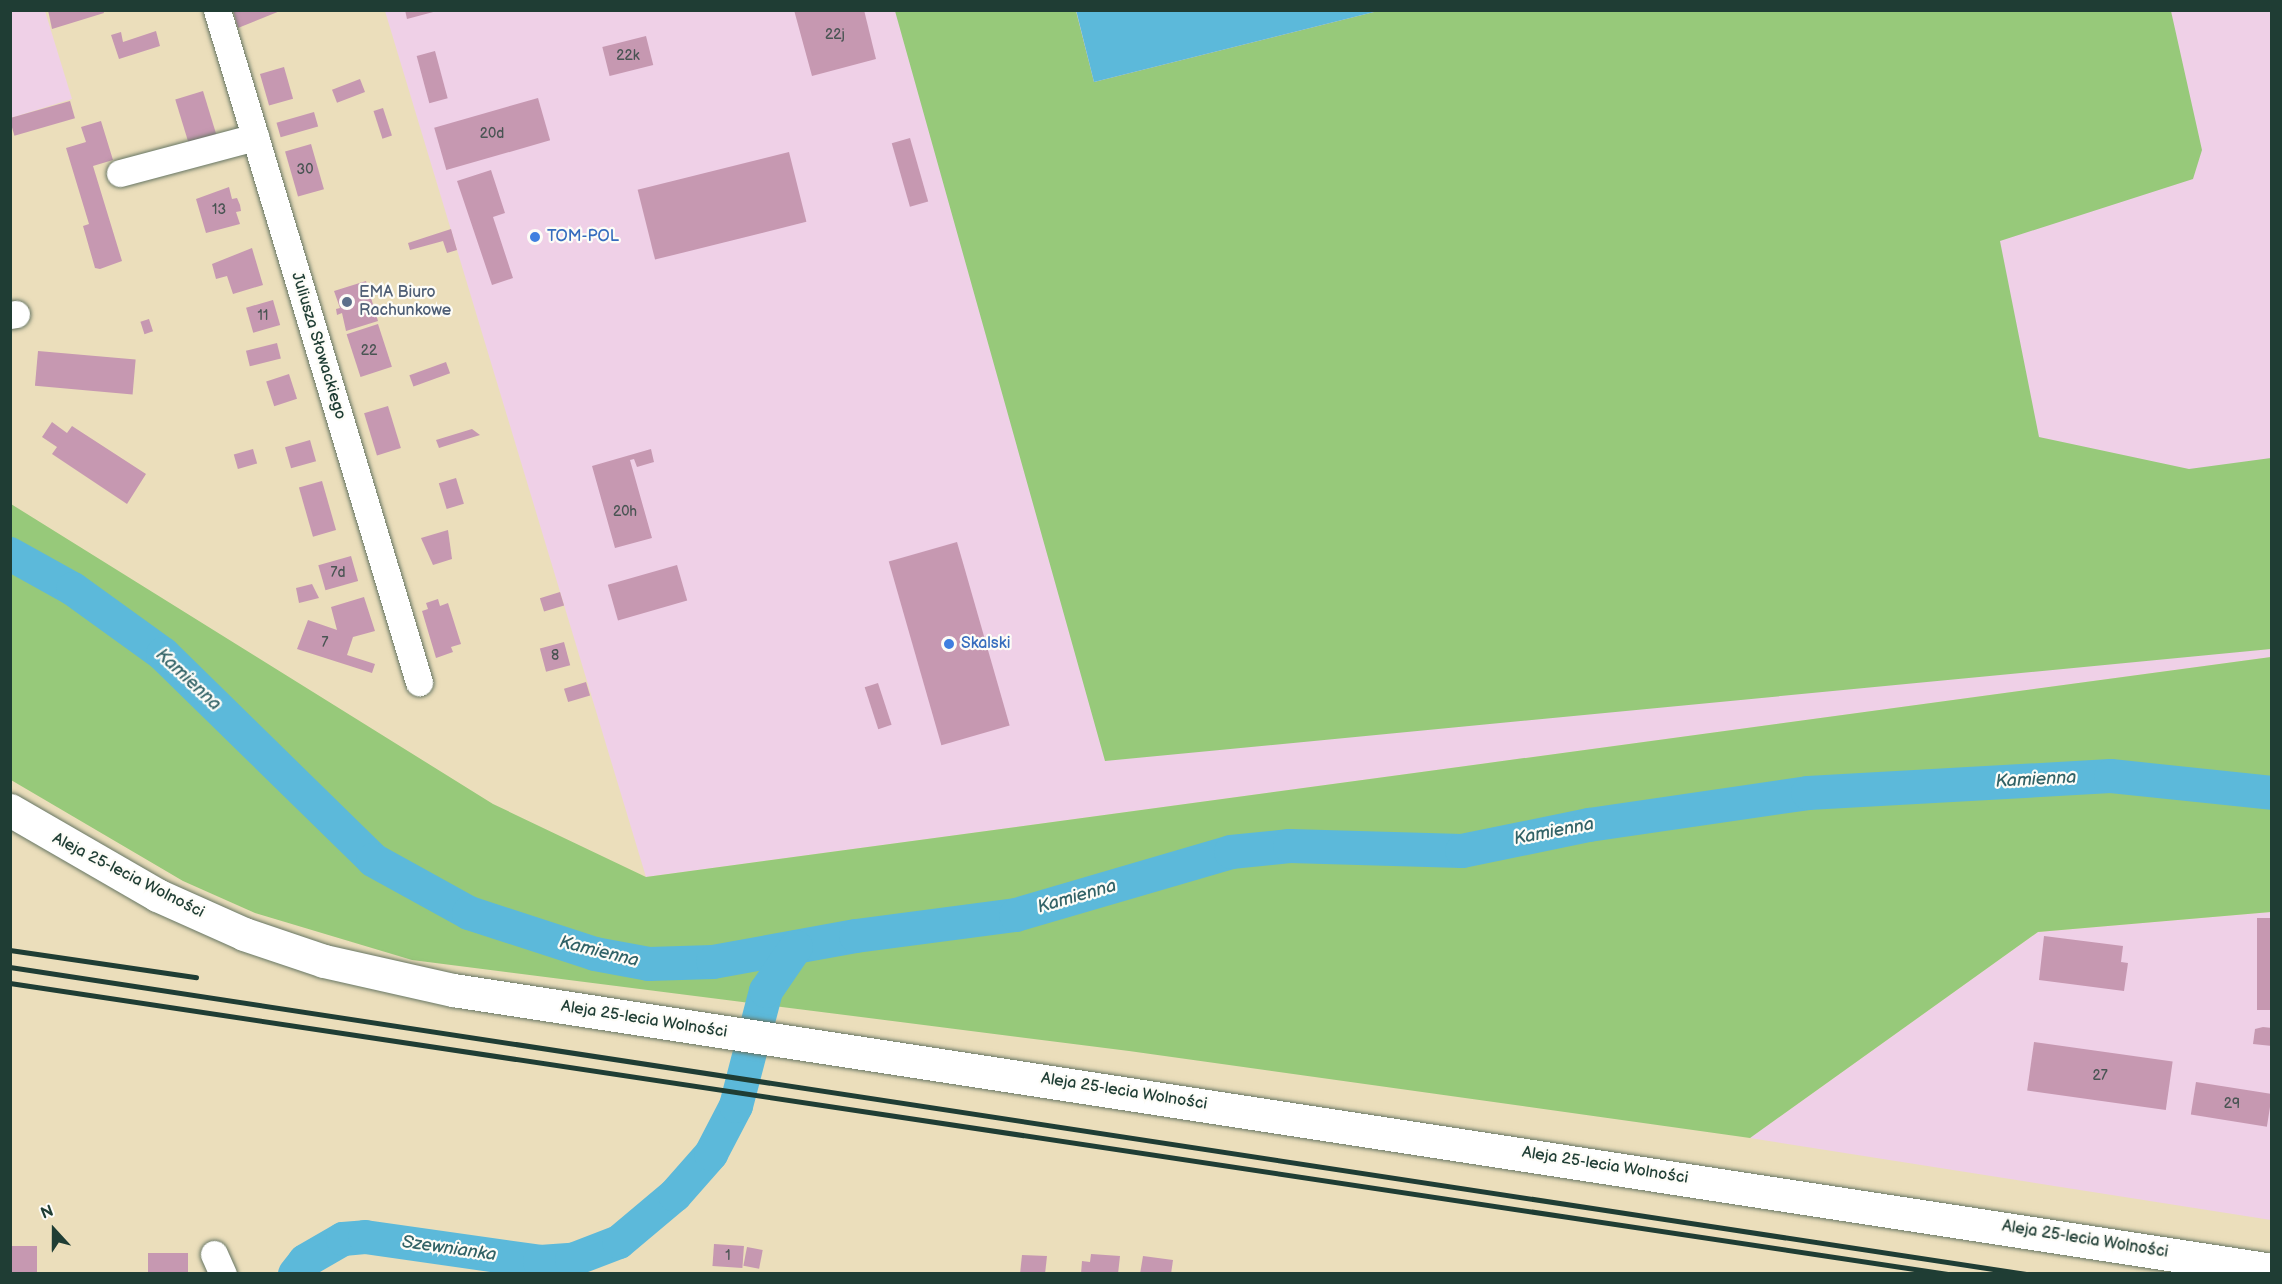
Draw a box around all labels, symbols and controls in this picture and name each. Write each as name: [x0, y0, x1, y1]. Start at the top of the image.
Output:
house number: 22j: [825, 27, 845, 43]
house number: 22k: [616, 48, 640, 64]
house number: 20d: [480, 126, 504, 142]
house number: 30: [297, 162, 313, 178]
house number: 13: [212, 202, 226, 218]
place label: TOM-POL: [547, 227, 619, 247]
marker: TOM-POL: [528, 230, 542, 244]
street label: Juliusza Słowackiego: [286, 270, 350, 422]
place label: EMA Biuro Rachunkowe: [359, 283, 451, 321]
marker: EMA Biuro Rachunkowe: [340, 295, 354, 309]
house number: 11: [258, 308, 268, 324]
house number: 22: [361, 343, 377, 359]
house number: 20h: [613, 504, 637, 520]
house number: 7d: [331, 565, 345, 581]
place label: Skalski: [961, 634, 1010, 654]
house number: 7: [322, 635, 328, 651]
marker: Skalski: [942, 637, 956, 651]
water label: Kamienna: [151, 644, 225, 716]
house number: 8: [551, 648, 559, 664]
water label: Kamienna: [1995, 767, 2077, 793]
water label: Kamienna: [1512, 814, 1596, 850]
street label: Aleja 25-lecia Wolności: [49, 829, 207, 923]
water label: Kamienna: [1035, 875, 1119, 919]
water label: Kamienna: [557, 932, 641, 972]
street label: Aleja 25-lecia Wolności: [559, 997, 729, 1043]
house number: 27: [2092, 1068, 2108, 1084]
street label: Aleja 25-lecia Wolności: [1039, 1069, 1209, 1115]
house number: 29: [2224, 1096, 2240, 1112]
street label: Aleja 25-lecia Wolności: [1520, 1143, 1690, 1189]
north arrow: [24, 1200, 84, 1260]
text: N: [38, 1202, 56, 1224]
street label: Aleja 25-lecia Wolności: [2000, 1217, 2170, 1263]
water label: Szewnianka: [400, 1232, 498, 1266]
house number: 1: [725, 1248, 731, 1264]

